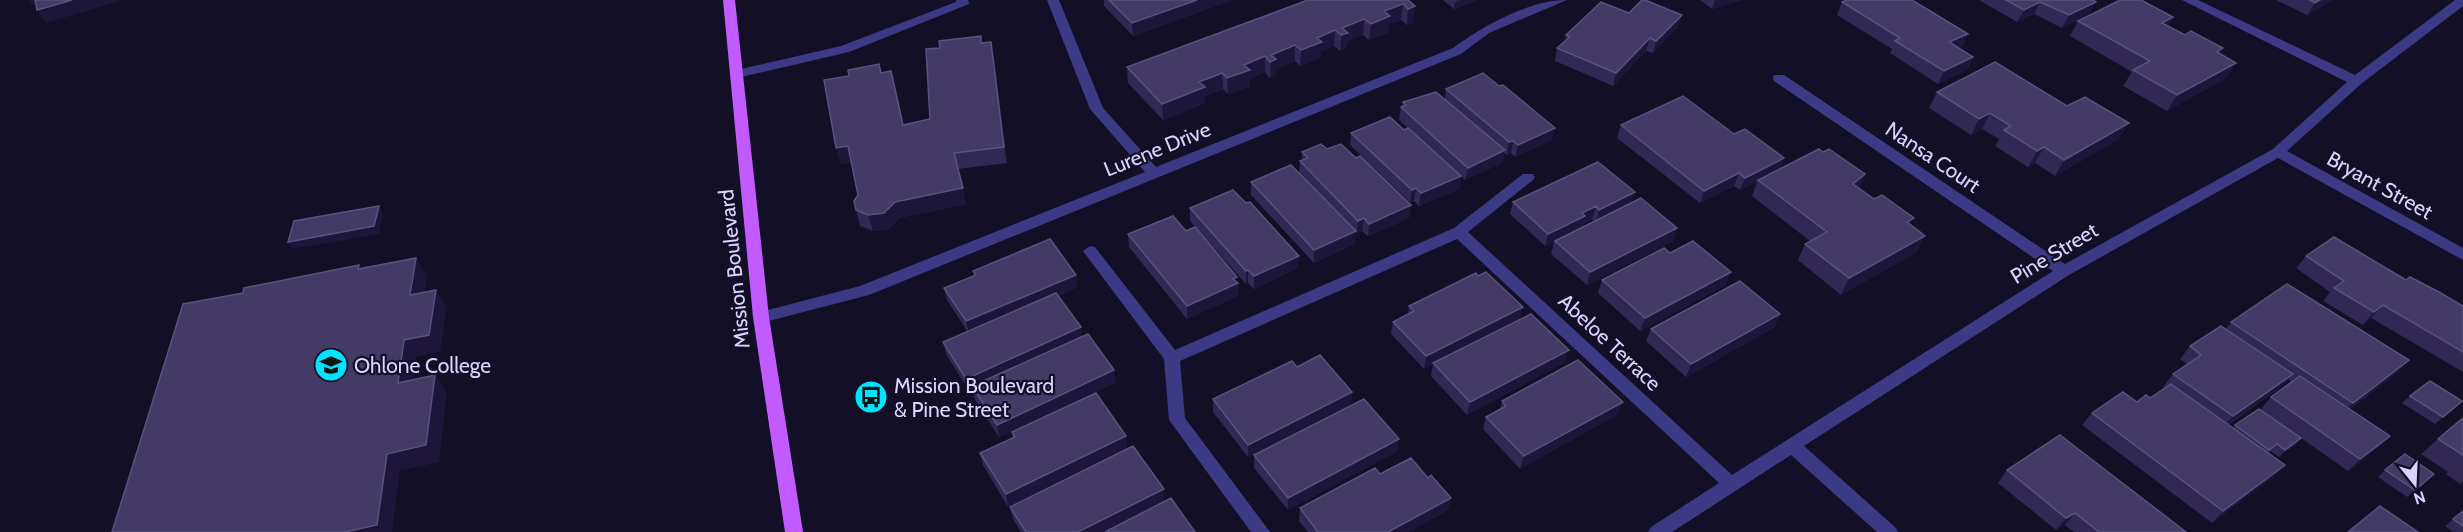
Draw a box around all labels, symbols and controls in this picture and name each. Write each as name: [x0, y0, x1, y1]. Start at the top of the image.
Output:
street label: Lurene Drive: [1100, 116, 1214, 182]
street label: Nansa Court: [1881, 116, 1985, 198]
street label: Bryant Street: [2323, 146, 2437, 224]
street label: Mission Boulevard: [713, 188, 755, 350]
street label: Pine Street: [2006, 217, 2102, 289]
street label: Abeloe Terrace: [1554, 288, 1667, 396]
school or university icon: Ohlone College: [313, 347, 349, 383]
place label: Ohlone College: [354, 353, 491, 378]
place label: Mission Boulevard & Pine Street: [894, 373, 1054, 422]
bus stop icon: Mission Boulevard & Pine Street: [853, 379, 889, 415]
north arrow: [2385, 454, 2445, 514]
text: N: [2411, 487, 2428, 509]

